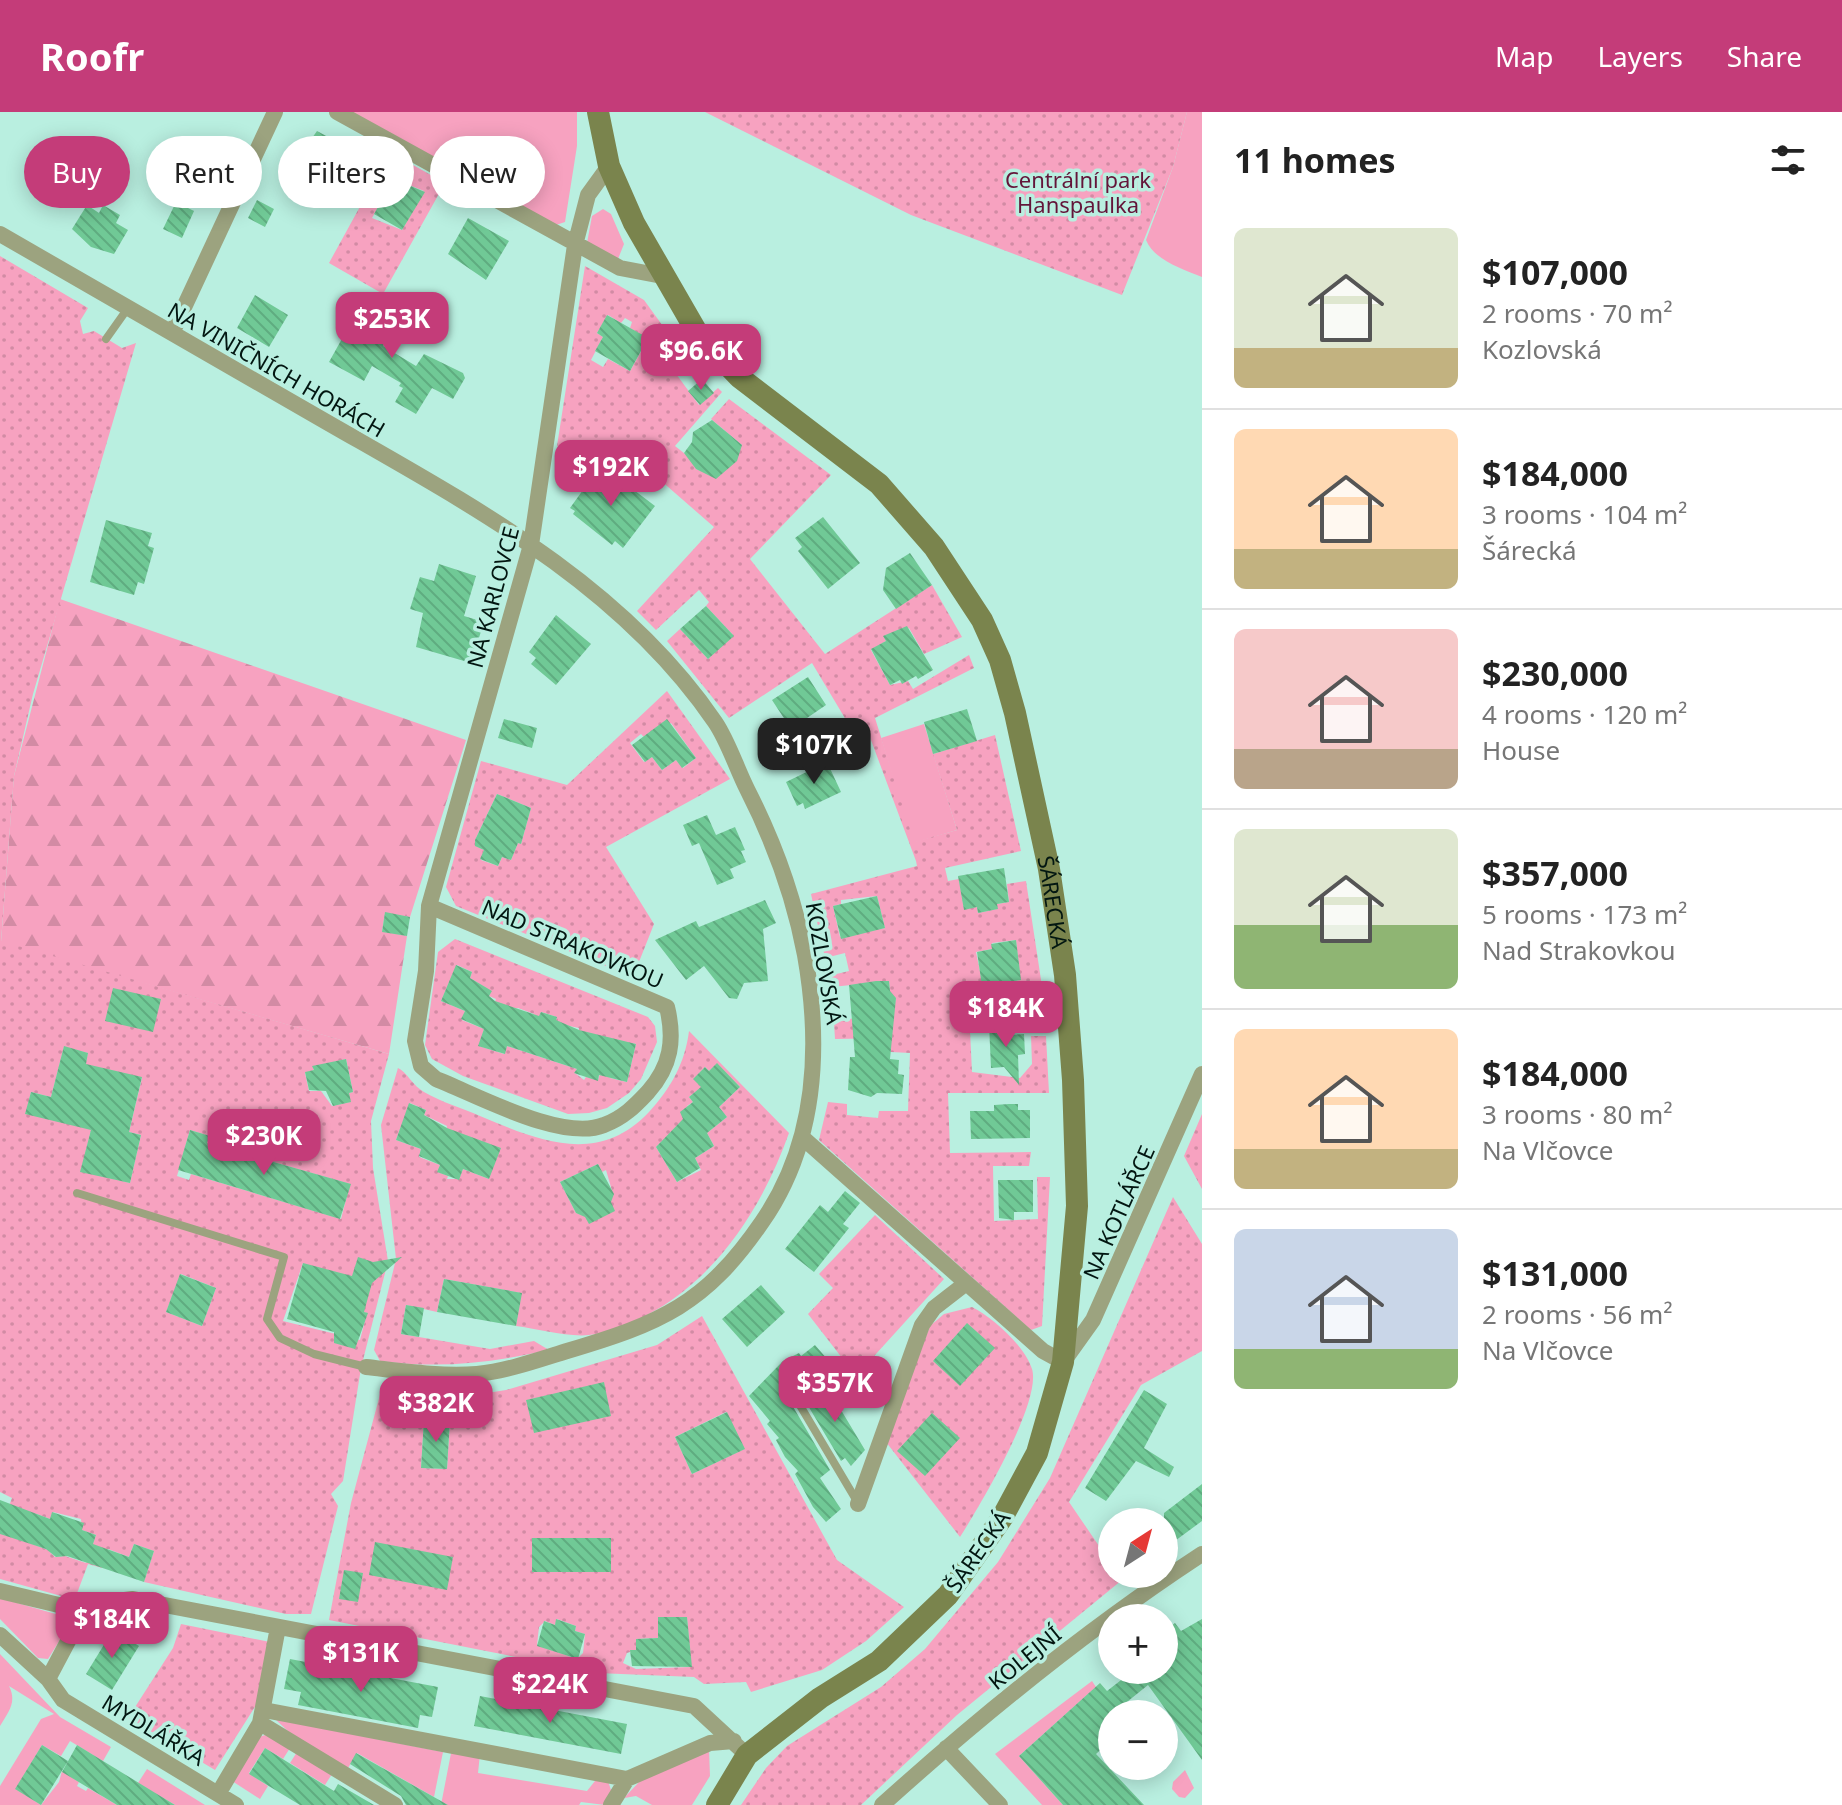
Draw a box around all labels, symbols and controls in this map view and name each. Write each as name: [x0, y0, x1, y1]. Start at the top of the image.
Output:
text: Roofr: [40, 30, 144, 82]
text: Map: [1495, 37, 1553, 75]
text: Layers: [1597, 37, 1683, 75]
text: Share: [1727, 37, 1802, 75]
chip: Buy: [24, 136, 130, 208]
chip: Rent: [146, 136, 262, 208]
chip: Filters: [278, 136, 414, 208]
chip: New: [430, 136, 545, 208]
text: 11 homes: [1234, 137, 1396, 183]
icon: filters: [1766, 138, 1810, 182]
park label: Centrální park Hanspaulka: [1005, 164, 1151, 219]
text: $107,000: [1482, 249, 1628, 295]
icon: home: [1298, 260, 1394, 356]
pin: $253K: [336, 292, 448, 360]
street label: NA VINIČNÍCH HORÁCH: [163, 294, 391, 444]
text: 2 rooms · 70 m²: [1482, 295, 1672, 331]
text: $253K: [354, 300, 430, 336]
pin: $96.6K: [636, 324, 766, 392]
text: Kozlovská: [1482, 331, 1602, 367]
text: $96.6K: [659, 332, 743, 368]
pin: $192K: [555, 440, 667, 508]
text: $192K: [573, 448, 649, 484]
text: $184,000: [1482, 450, 1628, 496]
icon: home: [1298, 461, 1394, 557]
text: 3 rooms · 104 m²: [1482, 496, 1687, 532]
street label: NA KARLOVCE: [459, 523, 525, 671]
text: Šárecká: [1482, 532, 1577, 568]
text: $230,000: [1482, 650, 1628, 696]
icon: home: [1298, 661, 1394, 757]
text: 4 rooms · 120 m²: [1482, 696, 1687, 732]
pin: $107K: [758, 718, 870, 786]
text: $107K: [776, 726, 852, 762]
text: House: [1482, 732, 1560, 768]
text: $357,000: [1482, 850, 1628, 896]
street label: ŠÁRECKÁ: [1031, 853, 1076, 951]
icon: home: [1298, 861, 1394, 957]
street label: NAD STRAKOVKOU: [478, 891, 668, 995]
text: 5 rooms · 173 m²: [1482, 896, 1687, 932]
street label: KOZLOVSKÁ: [799, 899, 851, 1027]
text: Nad Strakovkou: [1482, 932, 1676, 968]
pin: $184K: [950, 981, 1062, 1049]
text: $184K: [968, 989, 1044, 1025]
text: $184,000: [1482, 1050, 1628, 1096]
icon: home: [1298, 1061, 1394, 1157]
text: 3 rooms · 80 m²: [1482, 1096, 1672, 1132]
pin: $230K: [208, 1109, 320, 1177]
text: $230K: [226, 1117, 302, 1153]
text: Na Vlčovce: [1482, 1132, 1613, 1168]
street label: NA KOTLÁŘCE: [1075, 1140, 1161, 1284]
text: $131,000: [1482, 1250, 1628, 1296]
icon: home: [1298, 1261, 1394, 1357]
text: 2 rooms · 56 m²: [1482, 1296, 1672, 1332]
text: Na Vlčovce: [1482, 1332, 1613, 1368]
pin: $357K: [779, 1356, 891, 1424]
text: $357K: [797, 1364, 873, 1400]
pin: $382K: [380, 1376, 492, 1444]
text: $382K: [398, 1384, 474, 1420]
street label: ŠÁRECKÁ: [938, 1503, 1017, 1598]
north arrow: [1098, 1508, 1178, 1588]
map controls: [1098, 1508, 1178, 1780]
pin: $184K: [56, 1592, 168, 1660]
text: $184K: [74, 1600, 150, 1636]
button: +: [1098, 1604, 1178, 1684]
street label: KOLEJNÍ: [981, 1618, 1067, 1696]
pin: $131K: [305, 1626, 417, 1694]
text: $131K: [323, 1634, 399, 1670]
pin: $224K: [494, 1657, 606, 1725]
text: $224K: [512, 1665, 588, 1701]
street label: MYDLÁŘKA: [97, 1686, 212, 1772]
button: −: [1098, 1700, 1178, 1780]

